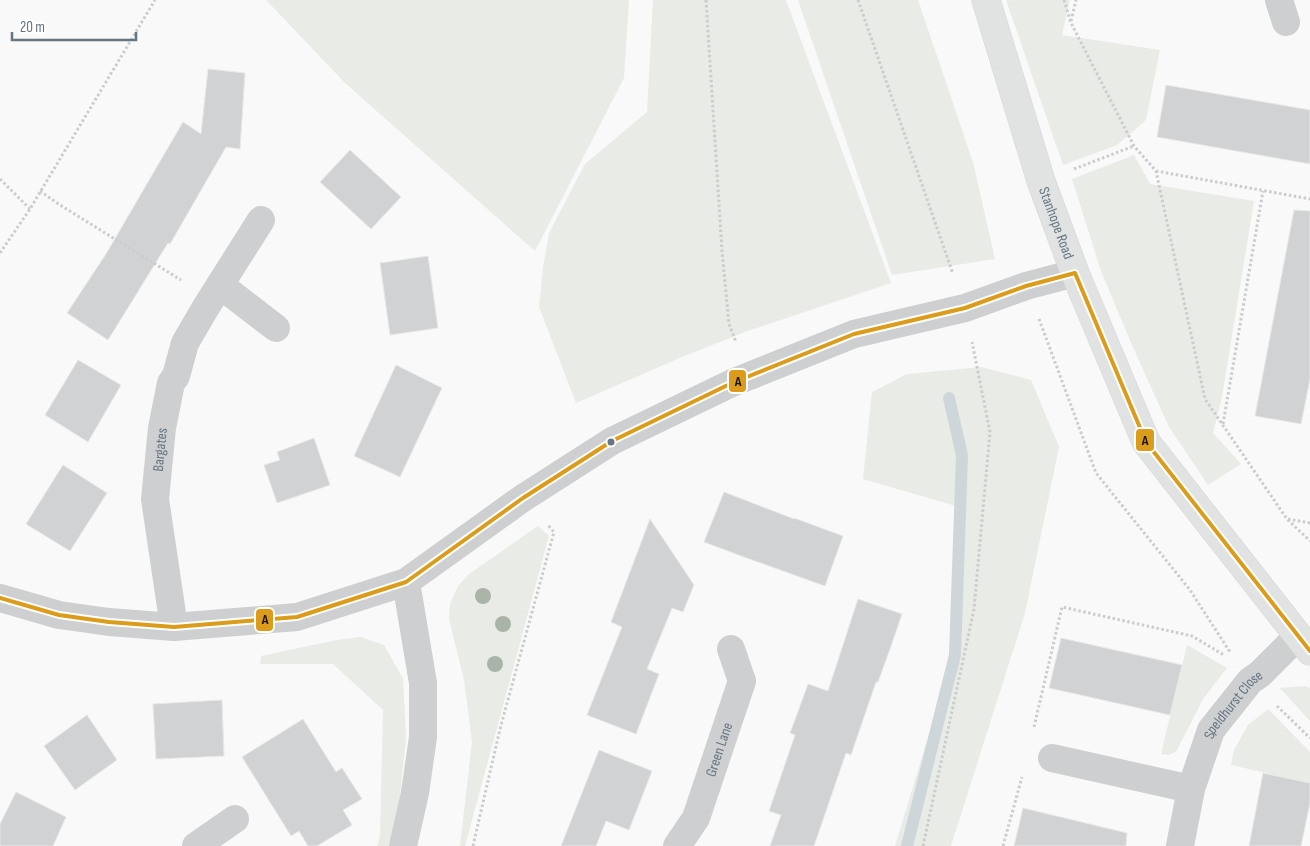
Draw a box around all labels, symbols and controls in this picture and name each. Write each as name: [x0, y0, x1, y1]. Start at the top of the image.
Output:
scale bar: [12, 10, 136, 42]
text: 20 m: [20, 18, 45, 37]
street label: Stanhope Road: [1035, 184, 1079, 262]
line badge: A: [728, 369, 747, 393]
text: A: [734, 373, 742, 390]
street label: Bargates: [148, 427, 171, 472]
line badge: A: [1135, 428, 1155, 452]
text: A: [1141, 432, 1149, 449]
unlabelled marker: [606, 437, 616, 447]
line badge: A: [255, 608, 274, 632]
text: A: [261, 611, 269, 628]
street label: Speldhurst Close: [1199, 666, 1266, 741]
street label: Green Lane: [701, 720, 737, 779]

